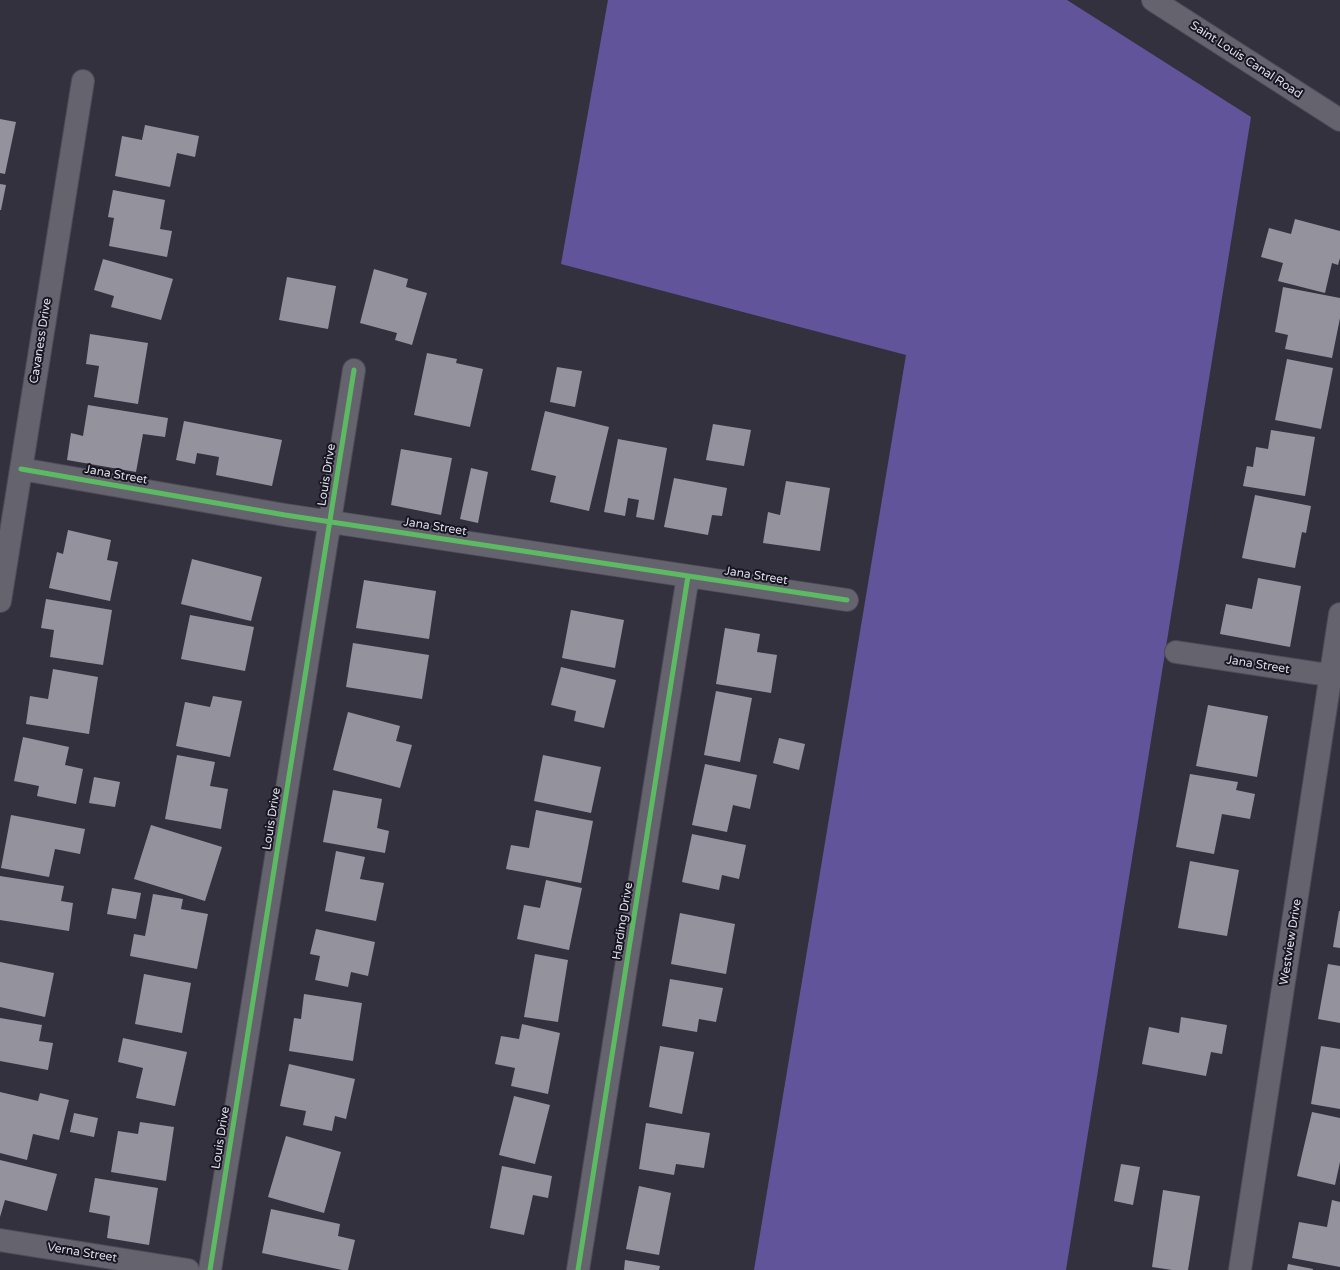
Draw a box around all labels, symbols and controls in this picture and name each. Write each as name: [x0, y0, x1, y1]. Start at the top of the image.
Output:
street label: Saint Louis Canal Road: [1187, 18, 1305, 102]
street label: Cavaness Drive: [27, 297, 55, 385]
street label: Louis Drive: [315, 443, 339, 507]
street label: Jana Street: [83, 462, 149, 488]
street label: Jana Street: [402, 515, 468, 539]
street label: Jana Street: [723, 564, 789, 588]
street label: Jana Street: [1225, 653, 1291, 677]
street label: Louis Drive: [260, 787, 284, 851]
street label: Harding Drive: [610, 881, 636, 961]
street label: Westview Drive: [1277, 898, 1305, 986]
street label: Louis Drive: [209, 1106, 233, 1170]
street label: Verna Street: [46, 1240, 118, 1266]

